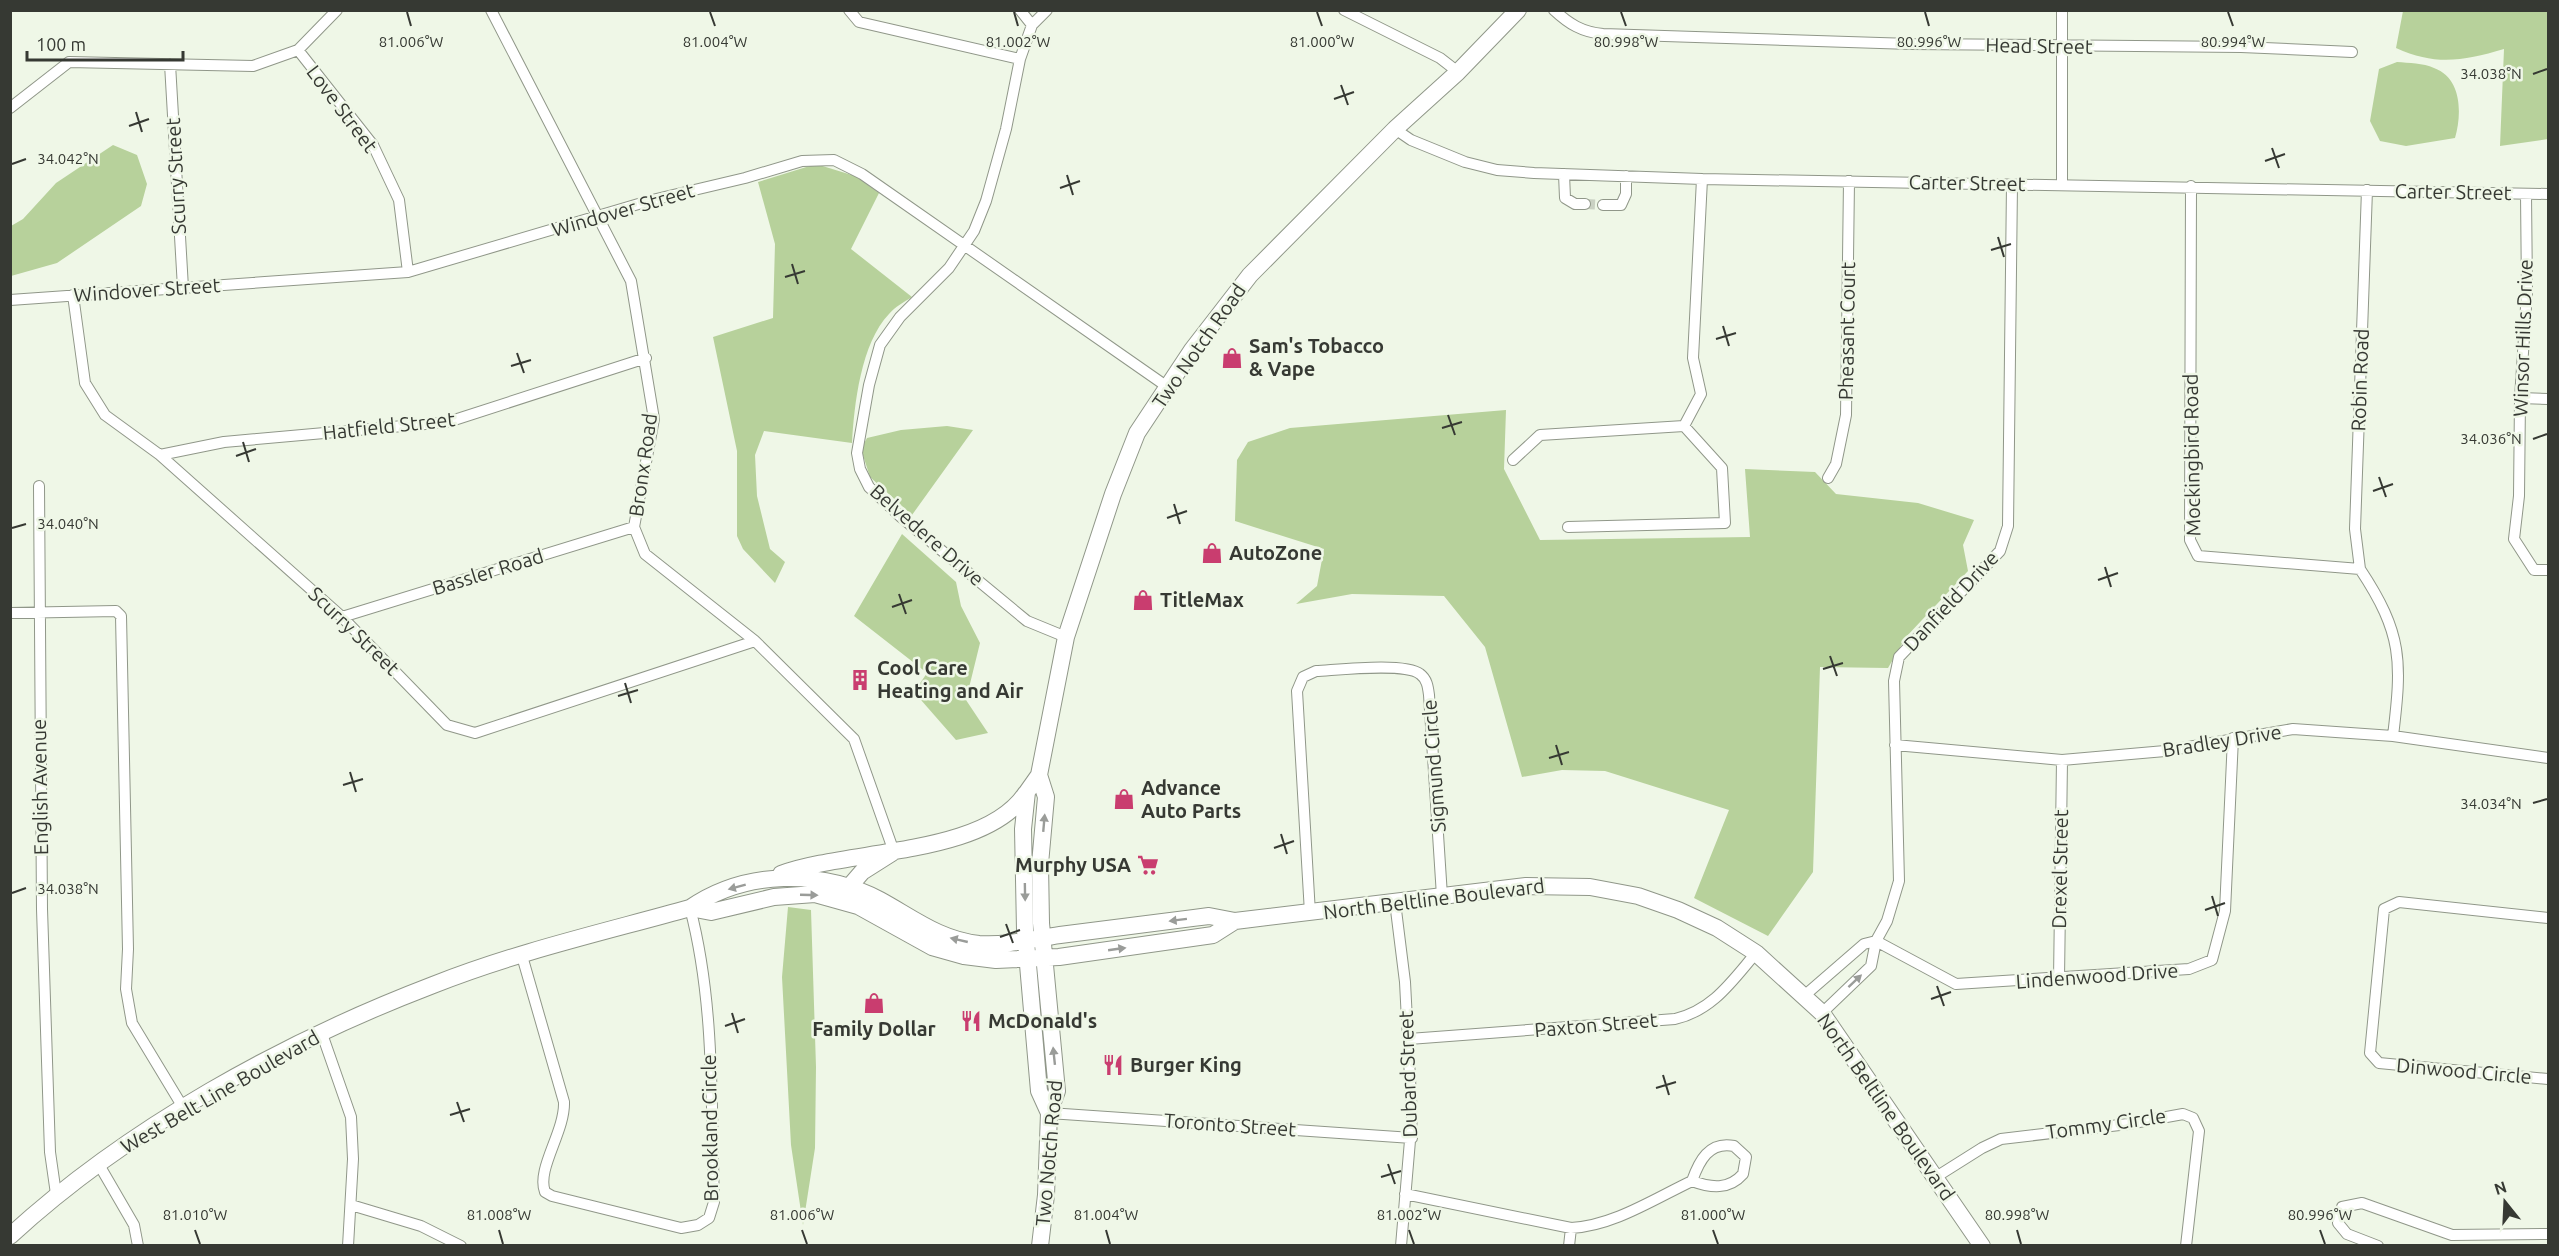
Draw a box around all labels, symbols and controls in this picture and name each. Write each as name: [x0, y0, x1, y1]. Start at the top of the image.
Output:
scale bar: [27, 24, 183, 62]
text: 81.006°W: [379, 33, 443, 50]
text: 81.004°W: [683, 33, 747, 50]
text: 81.002°W: [986, 33, 1050, 50]
text: 81.000°W: [1290, 33, 1354, 50]
text: 80.998°W: [1594, 33, 1658, 50]
text: 80.996°W: [1897, 33, 1961, 50]
street label: Head Street: [1985, 33, 2093, 58]
text: 80.994°W: [2201, 33, 2265, 50]
text: 100 m: [36, 34, 86, 54]
street label: Love Street: [302, 61, 383, 157]
text: 34.038°N: [2460, 65, 2522, 82]
street label: Scurry Street: [161, 117, 190, 235]
text: 34.042°N: [37, 150, 99, 167]
street label: Carter Street: [1908, 170, 2026, 195]
street label: Windover Street: [549, 178, 697, 241]
street label: Carter Street: [2394, 179, 2512, 204]
street label: Winsor Hills Drive: [2508, 259, 2537, 417]
street label: Pheasant Court: [1834, 262, 1859, 400]
street label: Windover Street: [73, 273, 221, 306]
street label: Two Notch Road: [1147, 279, 1250, 412]
street label: Robin Road: [2346, 328, 2373, 432]
place label: Sam's Tobacco & Vape: [1249, 334, 1384, 380]
shop icon: Sam's Tobacco & Vape: [1220, 346, 1244, 370]
street label: Mockingbird Road: [2179, 373, 2204, 537]
street label: Hatfield Street: [322, 407, 456, 444]
street label: Bronx Road: [624, 412, 661, 518]
text: 34.036°N: [2460, 430, 2522, 447]
street label: Belvedere Drive: [866, 479, 989, 590]
text: 34.040°N: [37, 515, 99, 532]
shop icon: AutoZone: [1200, 541, 1224, 565]
place label: AutoZone: [1229, 541, 1322, 564]
street label: Bassler Road: [430, 544, 546, 599]
street label: Danfield Drive: [1899, 546, 2003, 655]
street label: Scurry Street: [304, 582, 404, 680]
shop icon: TitleMax: [1131, 588, 1155, 612]
place label: TitleMax: [1160, 588, 1244, 611]
place label: Cool Care Heating and Air: [877, 656, 1024, 702]
building icon: Cool Care Heating and Air: [848, 668, 872, 692]
street label: Sigmund Circle: [1417, 699, 1450, 833]
street label: English Avenue: [27, 719, 52, 855]
street label: Bradley Drive: [2161, 720, 2283, 761]
place label: Advance Auto Parts: [1141, 776, 1241, 822]
shop icon: Advance Auto Parts: [1112, 787, 1136, 811]
text: 34.034°N: [2460, 795, 2522, 812]
street label: Drexel Street: [2047, 809, 2072, 929]
one-way arrow: [1039, 814, 1049, 833]
place label: Murphy USA: [1015, 853, 1131, 876]
supermarket icon: Murphy USA: [1136, 853, 1160, 877]
street label: North Beltline Boulevard: [1322, 874, 1546, 923]
text: 34.038°N: [37, 880, 99, 897]
one-way arrow: [727, 883, 746, 893]
one-way arrow: [1020, 883, 1030, 902]
one-way arrow: [800, 890, 819, 899]
one-way arrow: [1168, 915, 1187, 925]
one-way arrow: [949, 935, 968, 944]
one-way arrow: [1107, 944, 1126, 953]
street label: Lindenwood Drive: [2015, 958, 2179, 993]
one-way arrow: [1848, 974, 1862, 988]
shop icon: Family Dollar: [862, 991, 886, 1015]
street label: Paxton Street: [1533, 1008, 1659, 1041]
restaurant icon: McDonald's: [959, 1009, 983, 1033]
place label: McDonald's: [988, 1009, 1097, 1032]
street label: North Beltline Boulevard: [1813, 1009, 1960, 1205]
street label: Dubard Street: [1394, 1010, 1421, 1138]
place label: Family Dollar: [812, 1017, 937, 1040]
street label: West Belt Line Boulevard: [116, 1025, 323, 1158]
one-way arrow: [1049, 1047, 1059, 1066]
restaurant icon: Burger King: [1101, 1053, 1125, 1077]
place label: Burger King: [1130, 1053, 1242, 1076]
street label: Dinwood Circle: [2395, 1053, 2533, 1088]
street label: Brookland Circle: [697, 1054, 722, 1202]
street label: Two Notch Road: [1031, 1079, 1066, 1227]
street label: Tommy Circle: [2044, 1104, 2167, 1143]
street label: Toronto Street: [1163, 1108, 1297, 1141]
north arrow: [2475, 1172, 2535, 1232]
text: N: [2492, 1177, 2509, 1198]
text: 81.010°W: [163, 1206, 227, 1223]
text: 81.008°W: [467, 1206, 531, 1223]
text: 81.006°W: [770, 1206, 834, 1223]
text: 81.004°W: [1074, 1206, 1138, 1223]
text: 81.002°W: [1377, 1206, 1441, 1223]
text: 81.000°W: [1681, 1206, 1745, 1223]
text: 80.998°W: [1985, 1206, 2049, 1223]
text: 80.996°W: [2288, 1206, 2352, 1223]

